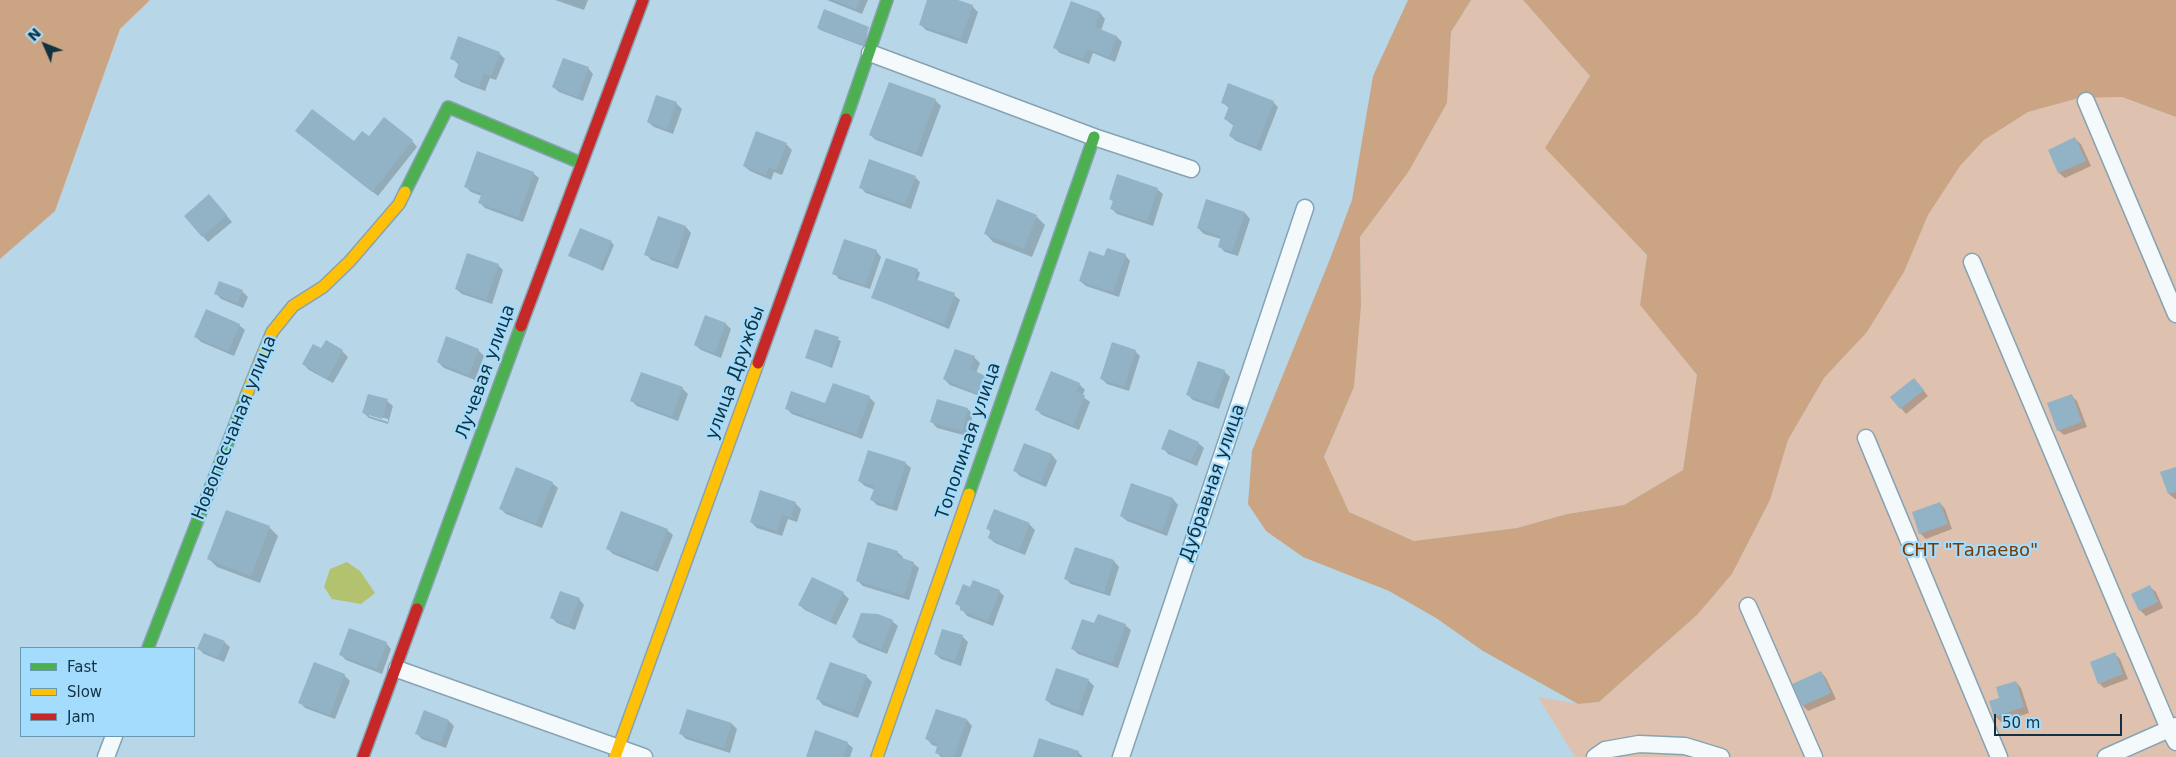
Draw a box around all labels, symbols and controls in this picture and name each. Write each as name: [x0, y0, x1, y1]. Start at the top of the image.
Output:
north arrow: [20, 20, 70, 70]
text: N: [24, 25, 44, 44]
street label: Лучевая улица: [452, 302, 520, 442]
street label: улица Дружбы: [702, 303, 770, 443]
street label: Новопесчаная улица: [188, 333, 282, 523]
street label: Тополиная улица: [932, 360, 1006, 522]
street label: Дубравная улица: [1176, 401, 1250, 565]
park label: СНТ "Талаево": [1902, 540, 2038, 562]
legend: [20, 647, 195, 737]
text: Fast: [67, 658, 97, 676]
text: Slow: [67, 683, 102, 701]
scale bar: [1996, 704, 2124, 736]
text: Jam: [67, 708, 95, 726]
text: 50 m: [2002, 714, 2040, 732]

